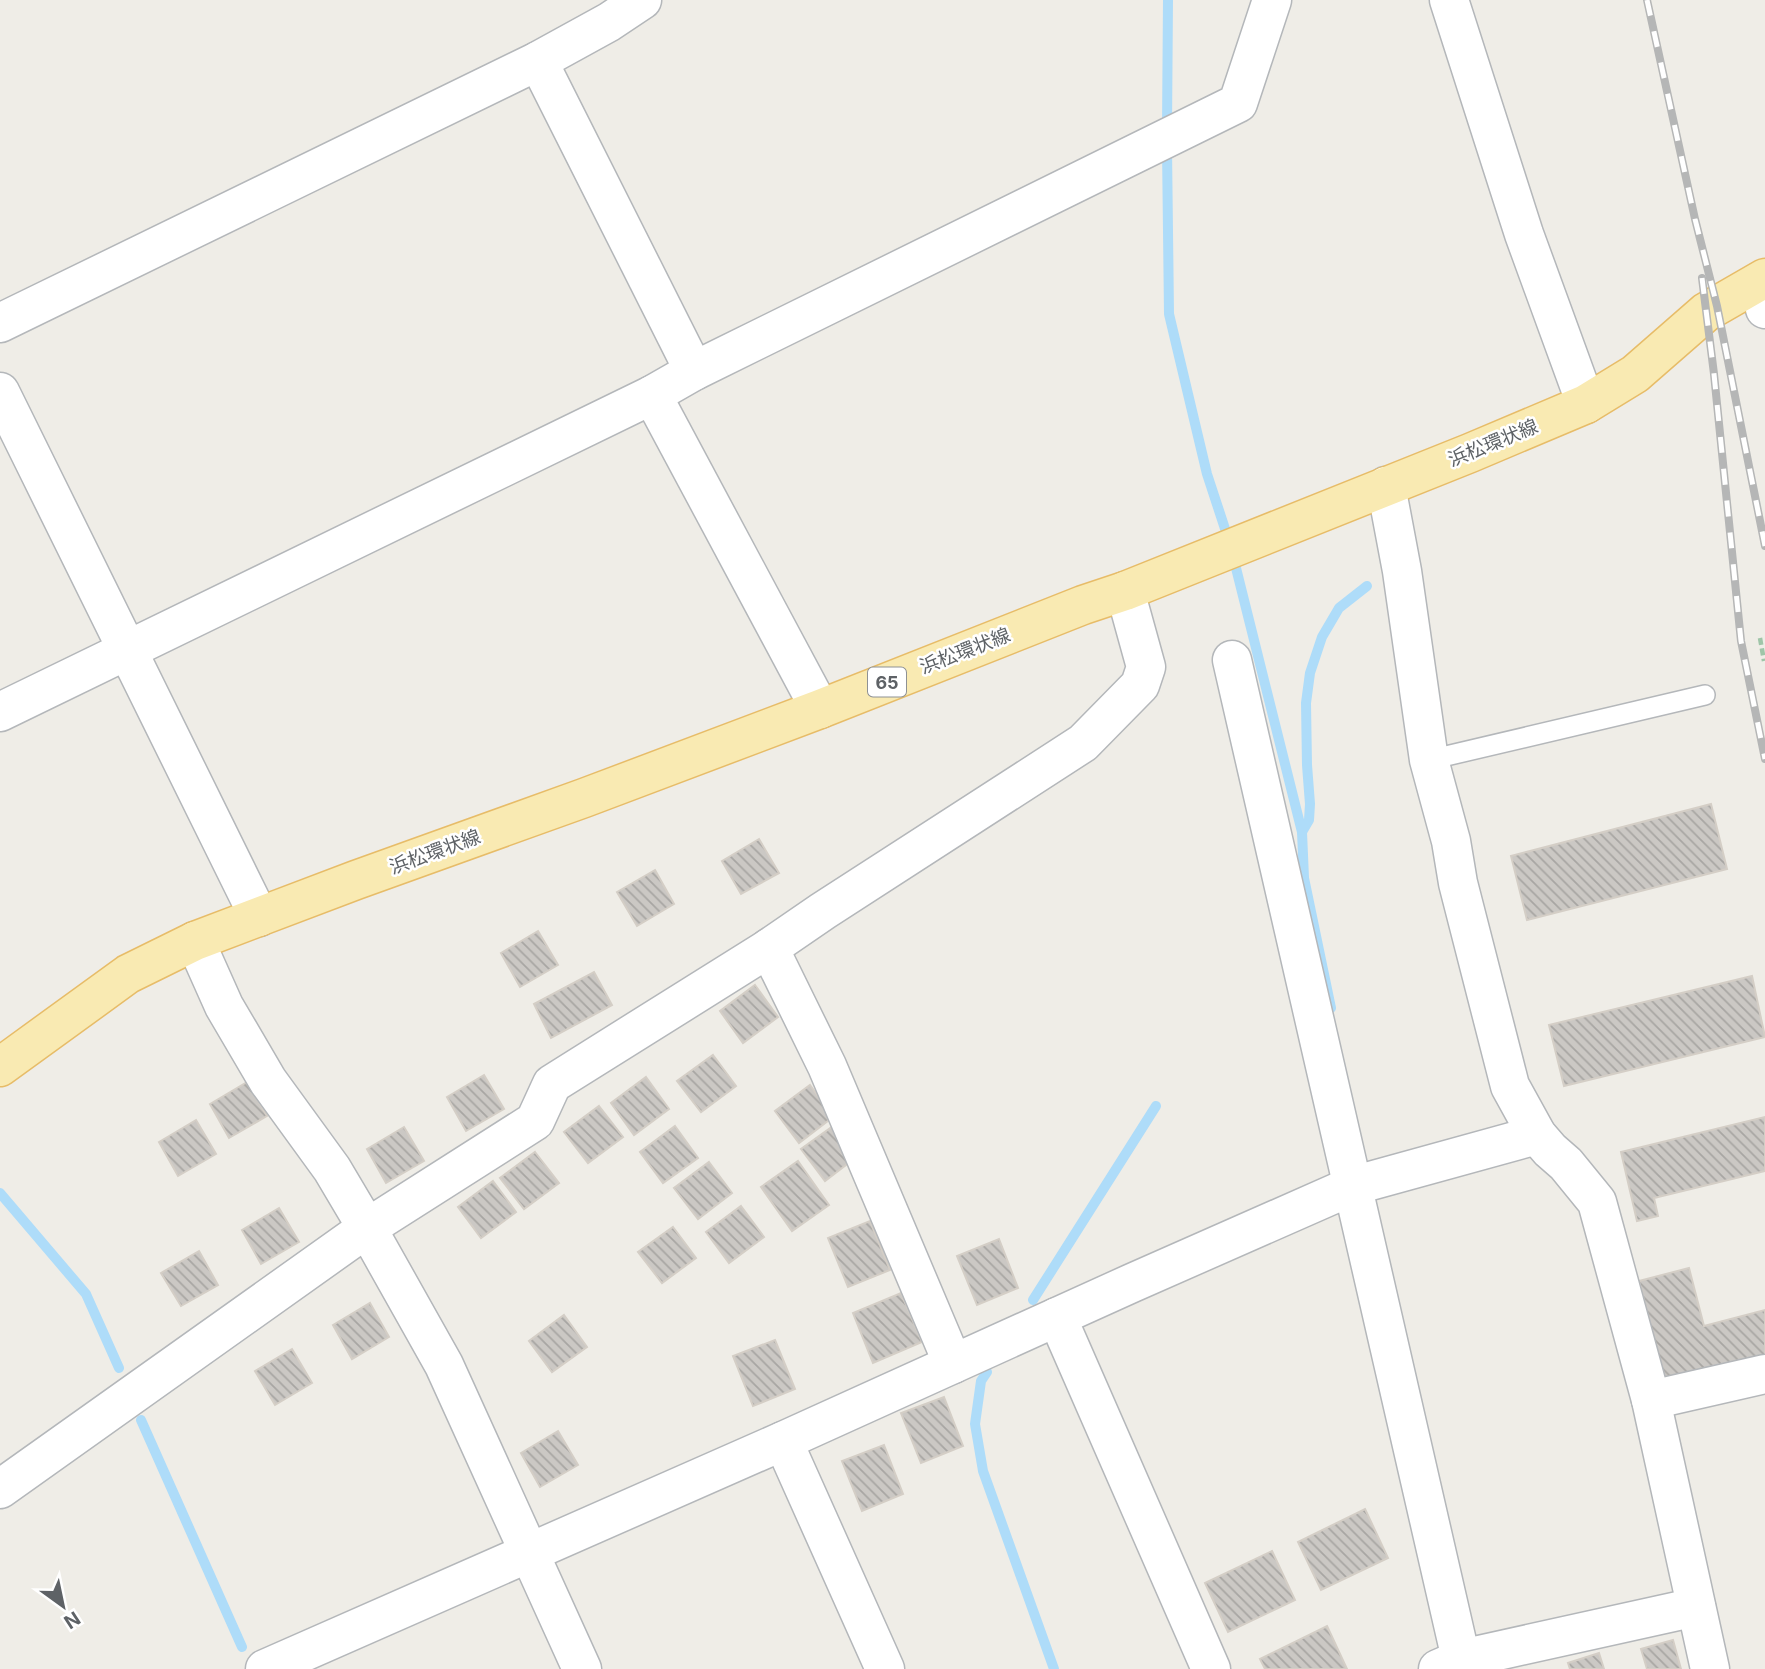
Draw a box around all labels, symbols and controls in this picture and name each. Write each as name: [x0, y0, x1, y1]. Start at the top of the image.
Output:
street label: 浜松環状線: [1445, 415, 1541, 471]
street label: 浜松環状線: [917, 623, 1013, 679]
road number: 65: [868, 668, 906, 696]
street label: 浜松環状線: [386, 825, 484, 879]
north arrow: [28, 1571, 98, 1641]
text: N: [60, 1606, 84, 1633]

